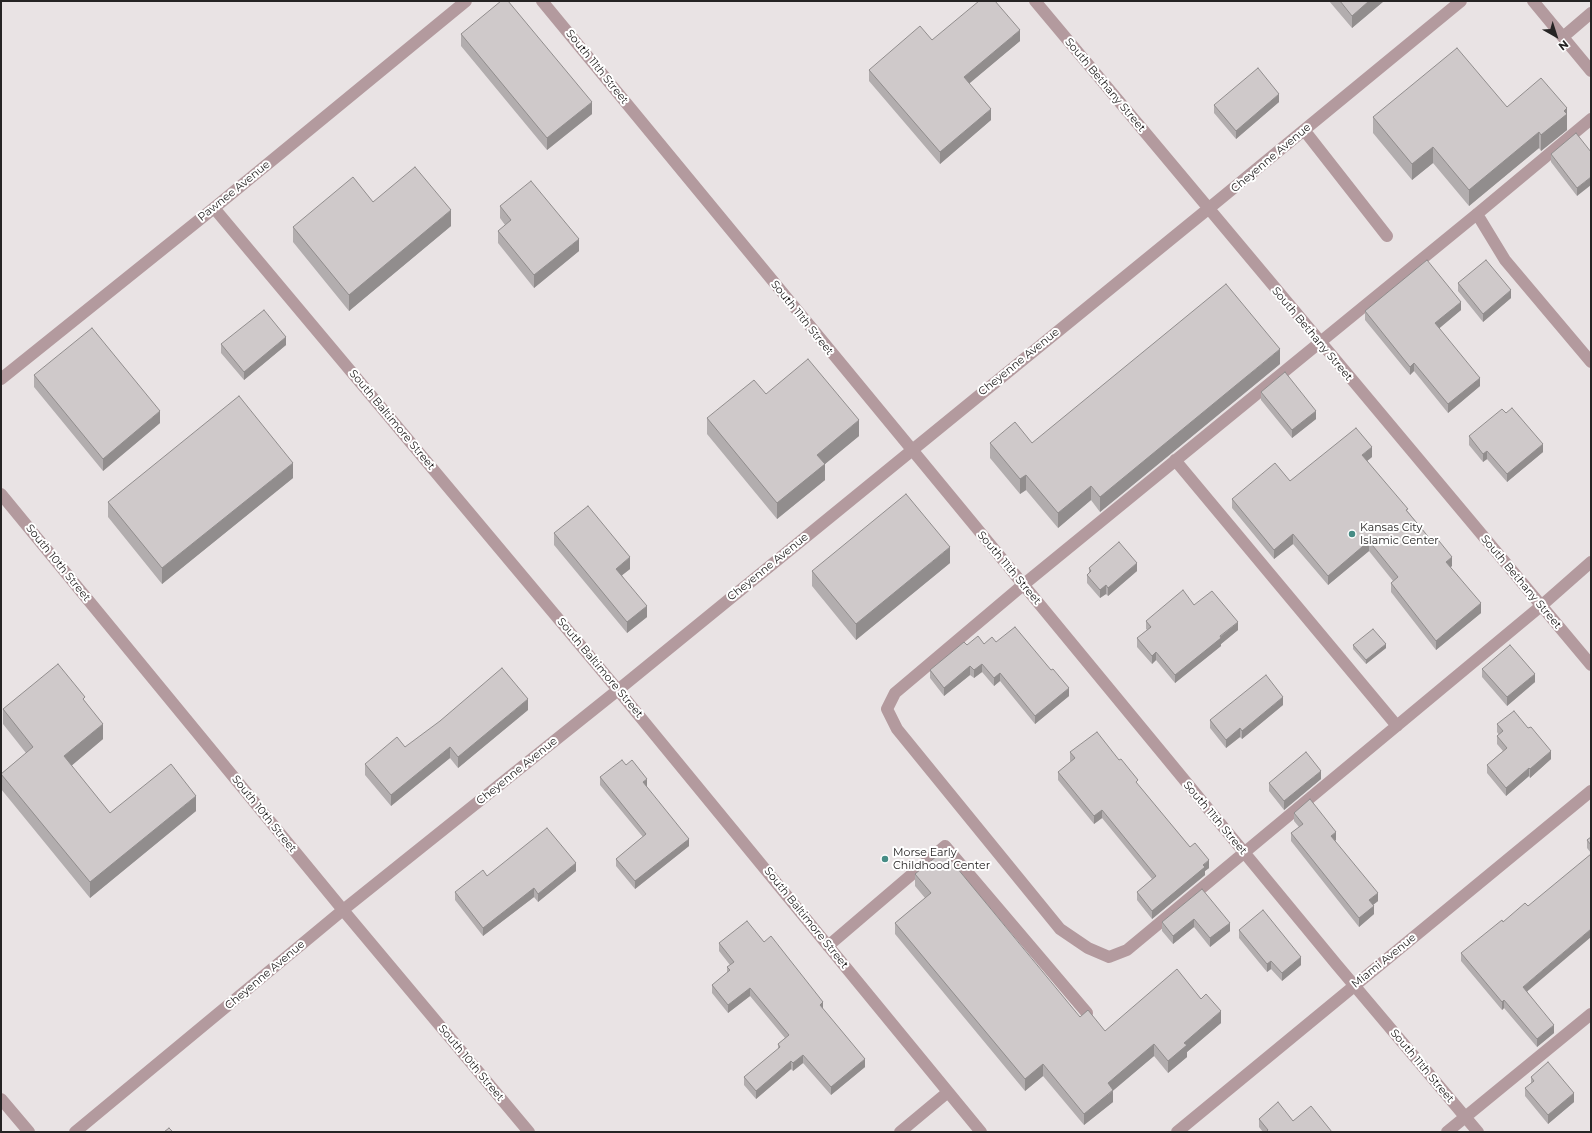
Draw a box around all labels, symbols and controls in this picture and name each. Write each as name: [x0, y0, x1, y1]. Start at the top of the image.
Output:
north arrow: [1536, 16, 1576, 56]
street label: South 11th Street: [563, 27, 631, 107]
street label: South Bethany Street: [1062, 35, 1148, 135]
text: N: [1556, 37, 1571, 54]
street label: Cheyenne Avenue: [1228, 121, 1314, 195]
street label: Pawnee Avenue: [195, 158, 273, 224]
street label: South 11th Street: [768, 278, 836, 358]
street label: South Bethany Street: [1269, 284, 1355, 384]
street label: Cheyenne Avenue: [976, 325, 1062, 399]
street label: South Baltimore Street: [346, 367, 438, 473]
place label: Kansas City Islamic Center: [1360, 521, 1439, 547]
street label: South 10th Street: [23, 522, 93, 604]
street label: South 11th Street: [974, 529, 1044, 607]
marker: Kansas City Islamic Center: [1347, 529, 1357, 539]
street label: Cheyenne Avenue: [725, 530, 811, 604]
street label: South Bethany Street: [1478, 532, 1564, 632]
street label: South Baltimore Street: [554, 615, 646, 721]
street label: Cheyenne Avenue: [474, 734, 560, 808]
street label: South 10th Street: [229, 773, 299, 855]
street label: South 11th Street: [1180, 779, 1250, 857]
place label: Morse Early Childhood Center: [893, 846, 990, 872]
marker: Morse Early Childhood Center: [880, 854, 890, 864]
street label: South Baltimore Street: [761, 865, 851, 971]
street label: Miami Avenue: [1349, 931, 1419, 991]
street label: Cheyenne Avenue: [222, 938, 308, 1012]
street label: South 10th Street: [435, 1022, 507, 1104]
street label: South 11th Street: [1387, 1027, 1457, 1105]

